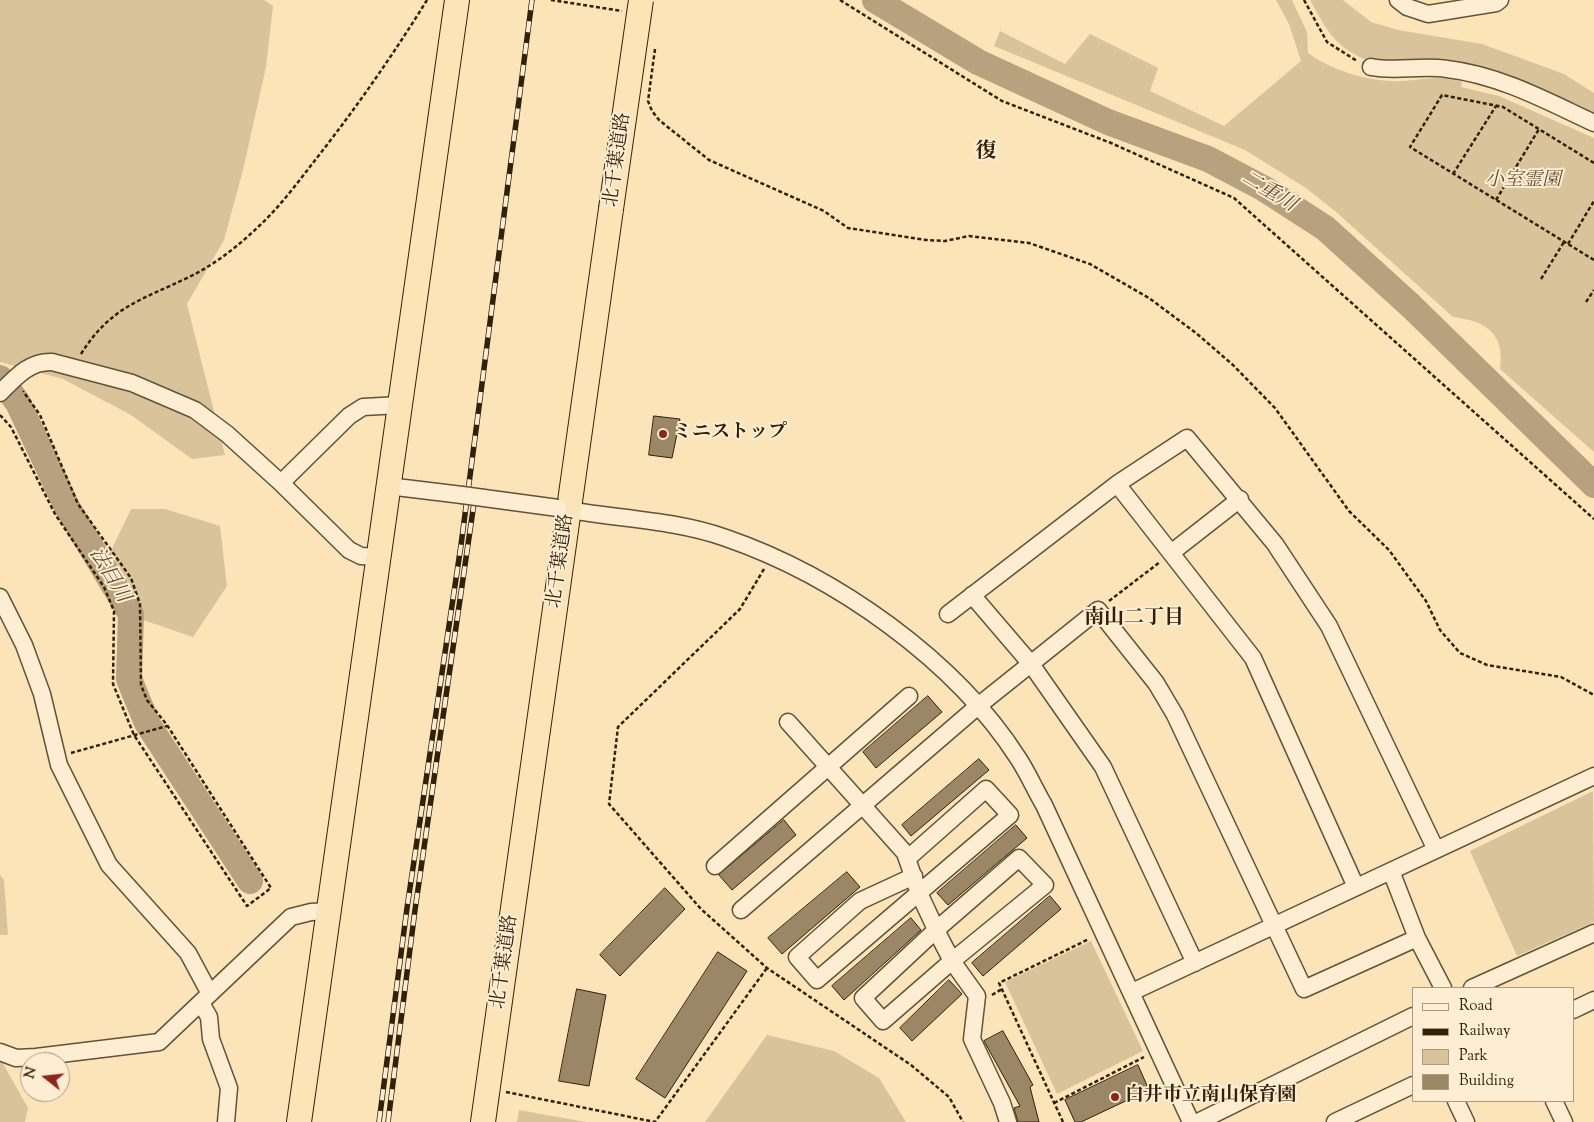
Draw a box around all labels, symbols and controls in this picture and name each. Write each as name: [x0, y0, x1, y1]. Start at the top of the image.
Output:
street label: 北千葉道路: [601, 111, 637, 209]
district label: 復: [976, 140, 996, 166]
water label: 二重川: [1236, 167, 1300, 219]
park label: 小室霊園: [1485, 171, 1561, 193]
place label: ミニストップ: [673, 423, 787, 445]
marker: ミニストップ: [657, 428, 669, 440]
street label: 北千葉道路: [544, 512, 580, 610]
water label: 法目川: [82, 544, 134, 608]
district label: 南山二丁目: [1084, 608, 1184, 632]
street label: 北千葉道路: [488, 913, 524, 1011]
legend: [1412, 987, 1574, 1102]
text: Road: [1459, 996, 1493, 1017]
text: Railway: [1459, 1021, 1510, 1042]
text: Park: [1459, 1046, 1488, 1067]
north arrow: [20, 1052, 70, 1102]
text: N: [20, 1065, 43, 1081]
text: Building: [1459, 1071, 1514, 1092]
place label: 白井市立南山保育園: [1125, 1086, 1296, 1108]
marker: 白井市立南山保育園: [1109, 1091, 1121, 1103]

